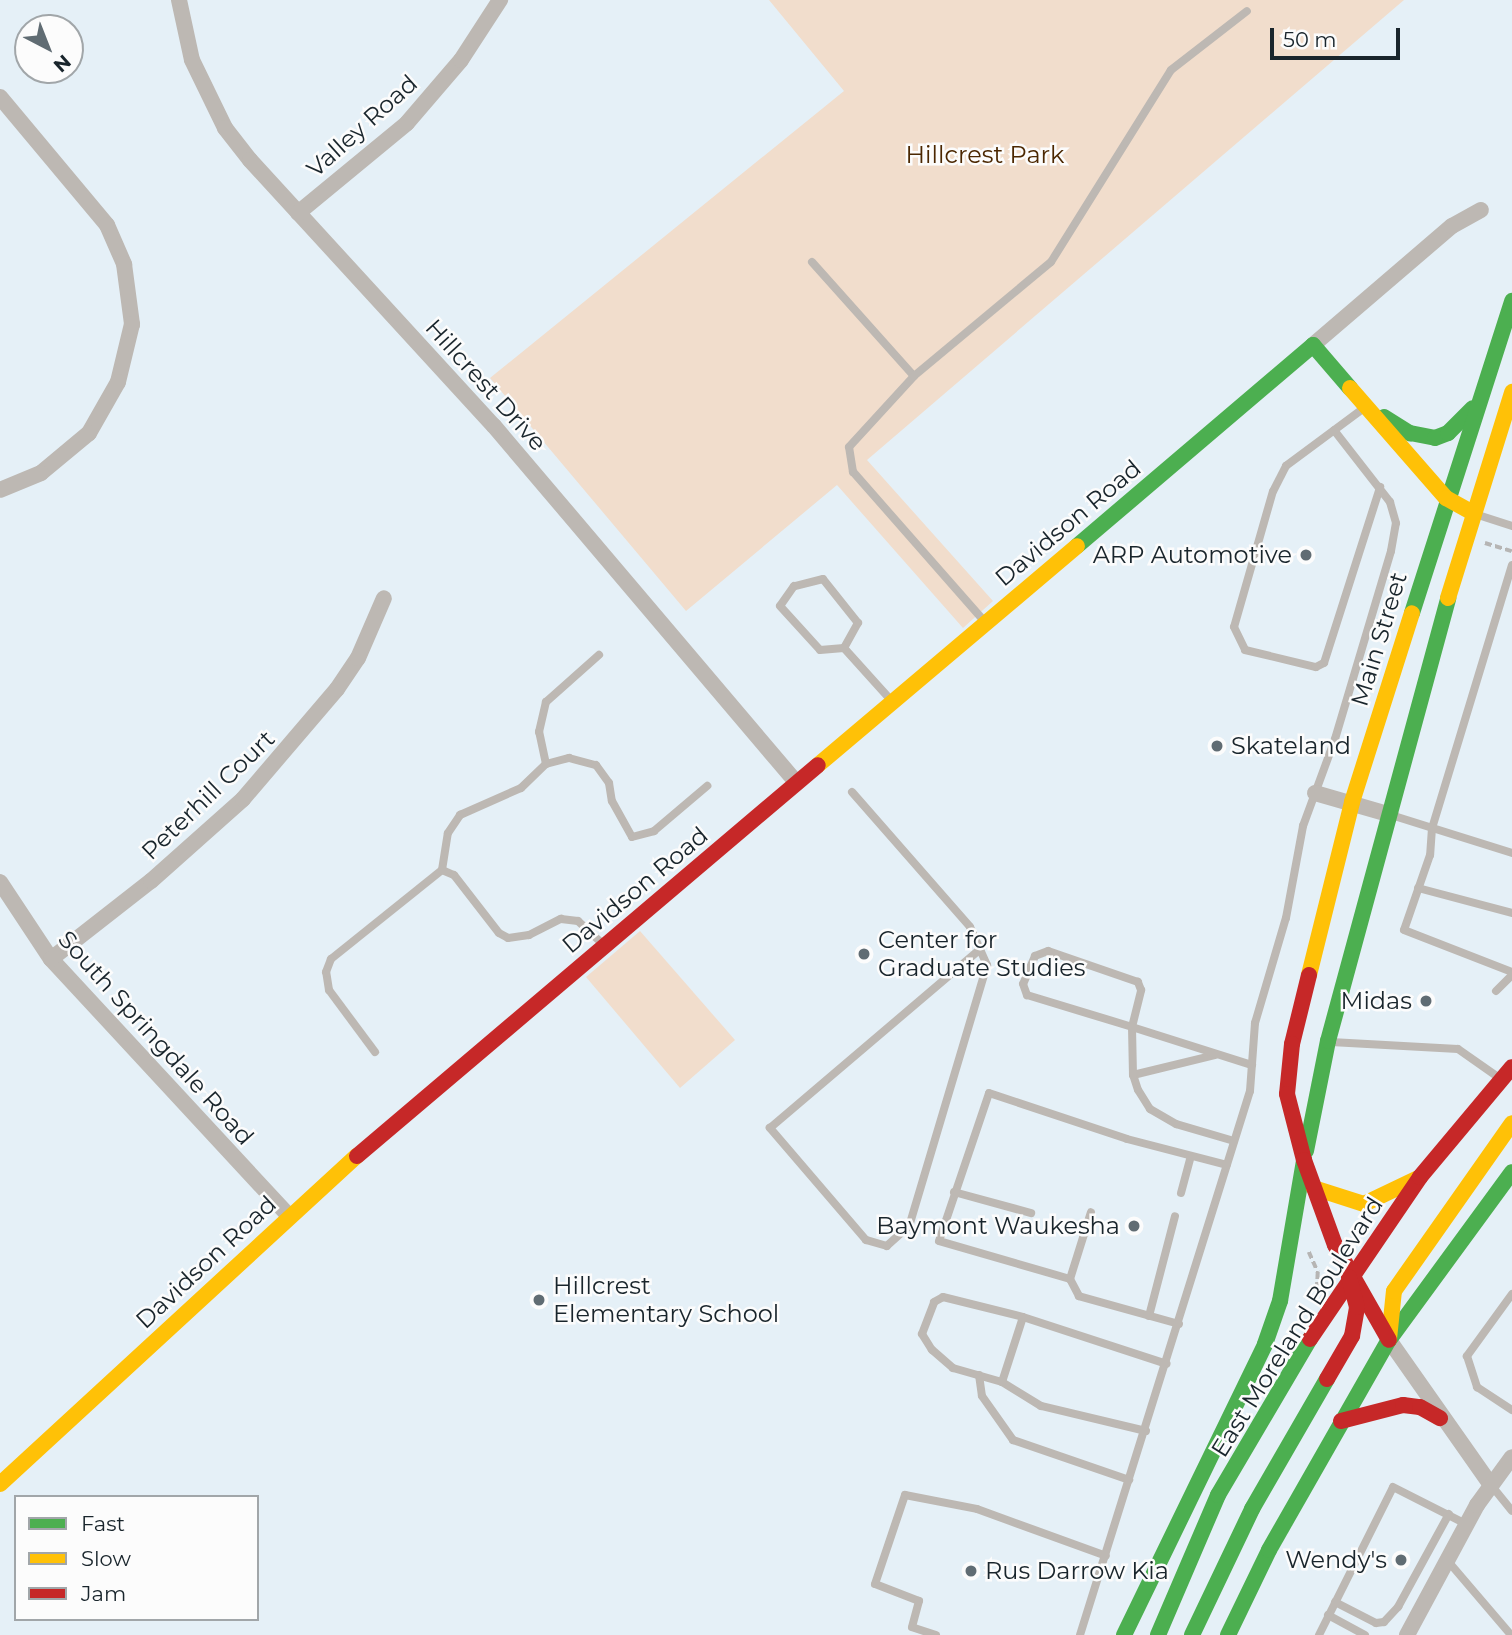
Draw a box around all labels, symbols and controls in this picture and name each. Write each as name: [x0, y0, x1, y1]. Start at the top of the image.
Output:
north arrow: [14, 14, 84, 84]
scale bar: [1274, 14, 1404, 58]
text: 50 m: [1283, 27, 1337, 52]
text: N: [49, 50, 75, 77]
street label: Valley Road: [301, 69, 423, 183]
park label: Hillcrest Park: [906, 141, 1064, 169]
street label: Hillcrest Drive: [419, 313, 553, 457]
street label: Davidson Road: [989, 454, 1147, 592]
place label: ARP Automotive: [1093, 541, 1292, 569]
marker: ARP Automotive: [1298, 547, 1314, 563]
street label: Main Street: [1345, 569, 1413, 709]
street label: Peterhill Court: [135, 724, 281, 866]
place label: Skateland: [1231, 732, 1351, 760]
marker: Skateland: [1209, 738, 1225, 754]
street label: Davidson Road: [556, 821, 714, 959]
street label: South Springdale Road: [52, 925, 260, 1151]
place label: Center for Graduate Studies: [878, 926, 1086, 982]
marker: Center for Graduate Studies: [856, 946, 872, 962]
place label: Midas: [1340, 987, 1412, 1015]
marker: Midas: [1418, 993, 1434, 1009]
street label: Davidson Road: [130, 1190, 282, 1334]
street label: East Moreland Boulevard: [1205, 1192, 1389, 1462]
place label: Baymont Waukesha: [876, 1212, 1120, 1240]
marker: Baymont Waukesha: [1126, 1218, 1142, 1234]
place label: Hillcrest Elementary School: [553, 1272, 779, 1328]
marker: Hillcrest Elementary School: [531, 1292, 547, 1308]
legend: [14, 1495, 259, 1621]
text: Fast: [81, 1511, 125, 1536]
text: Slow: [81, 1546, 131, 1571]
place label: Wendy's: [1285, 1546, 1387, 1574]
marker: Wendy's: [1393, 1552, 1409, 1568]
place label: Rus Darrow Kia: [985, 1557, 1169, 1585]
marker: Rus Darrow Kia: [963, 1563, 979, 1579]
text: Jam: [81, 1581, 126, 1606]

